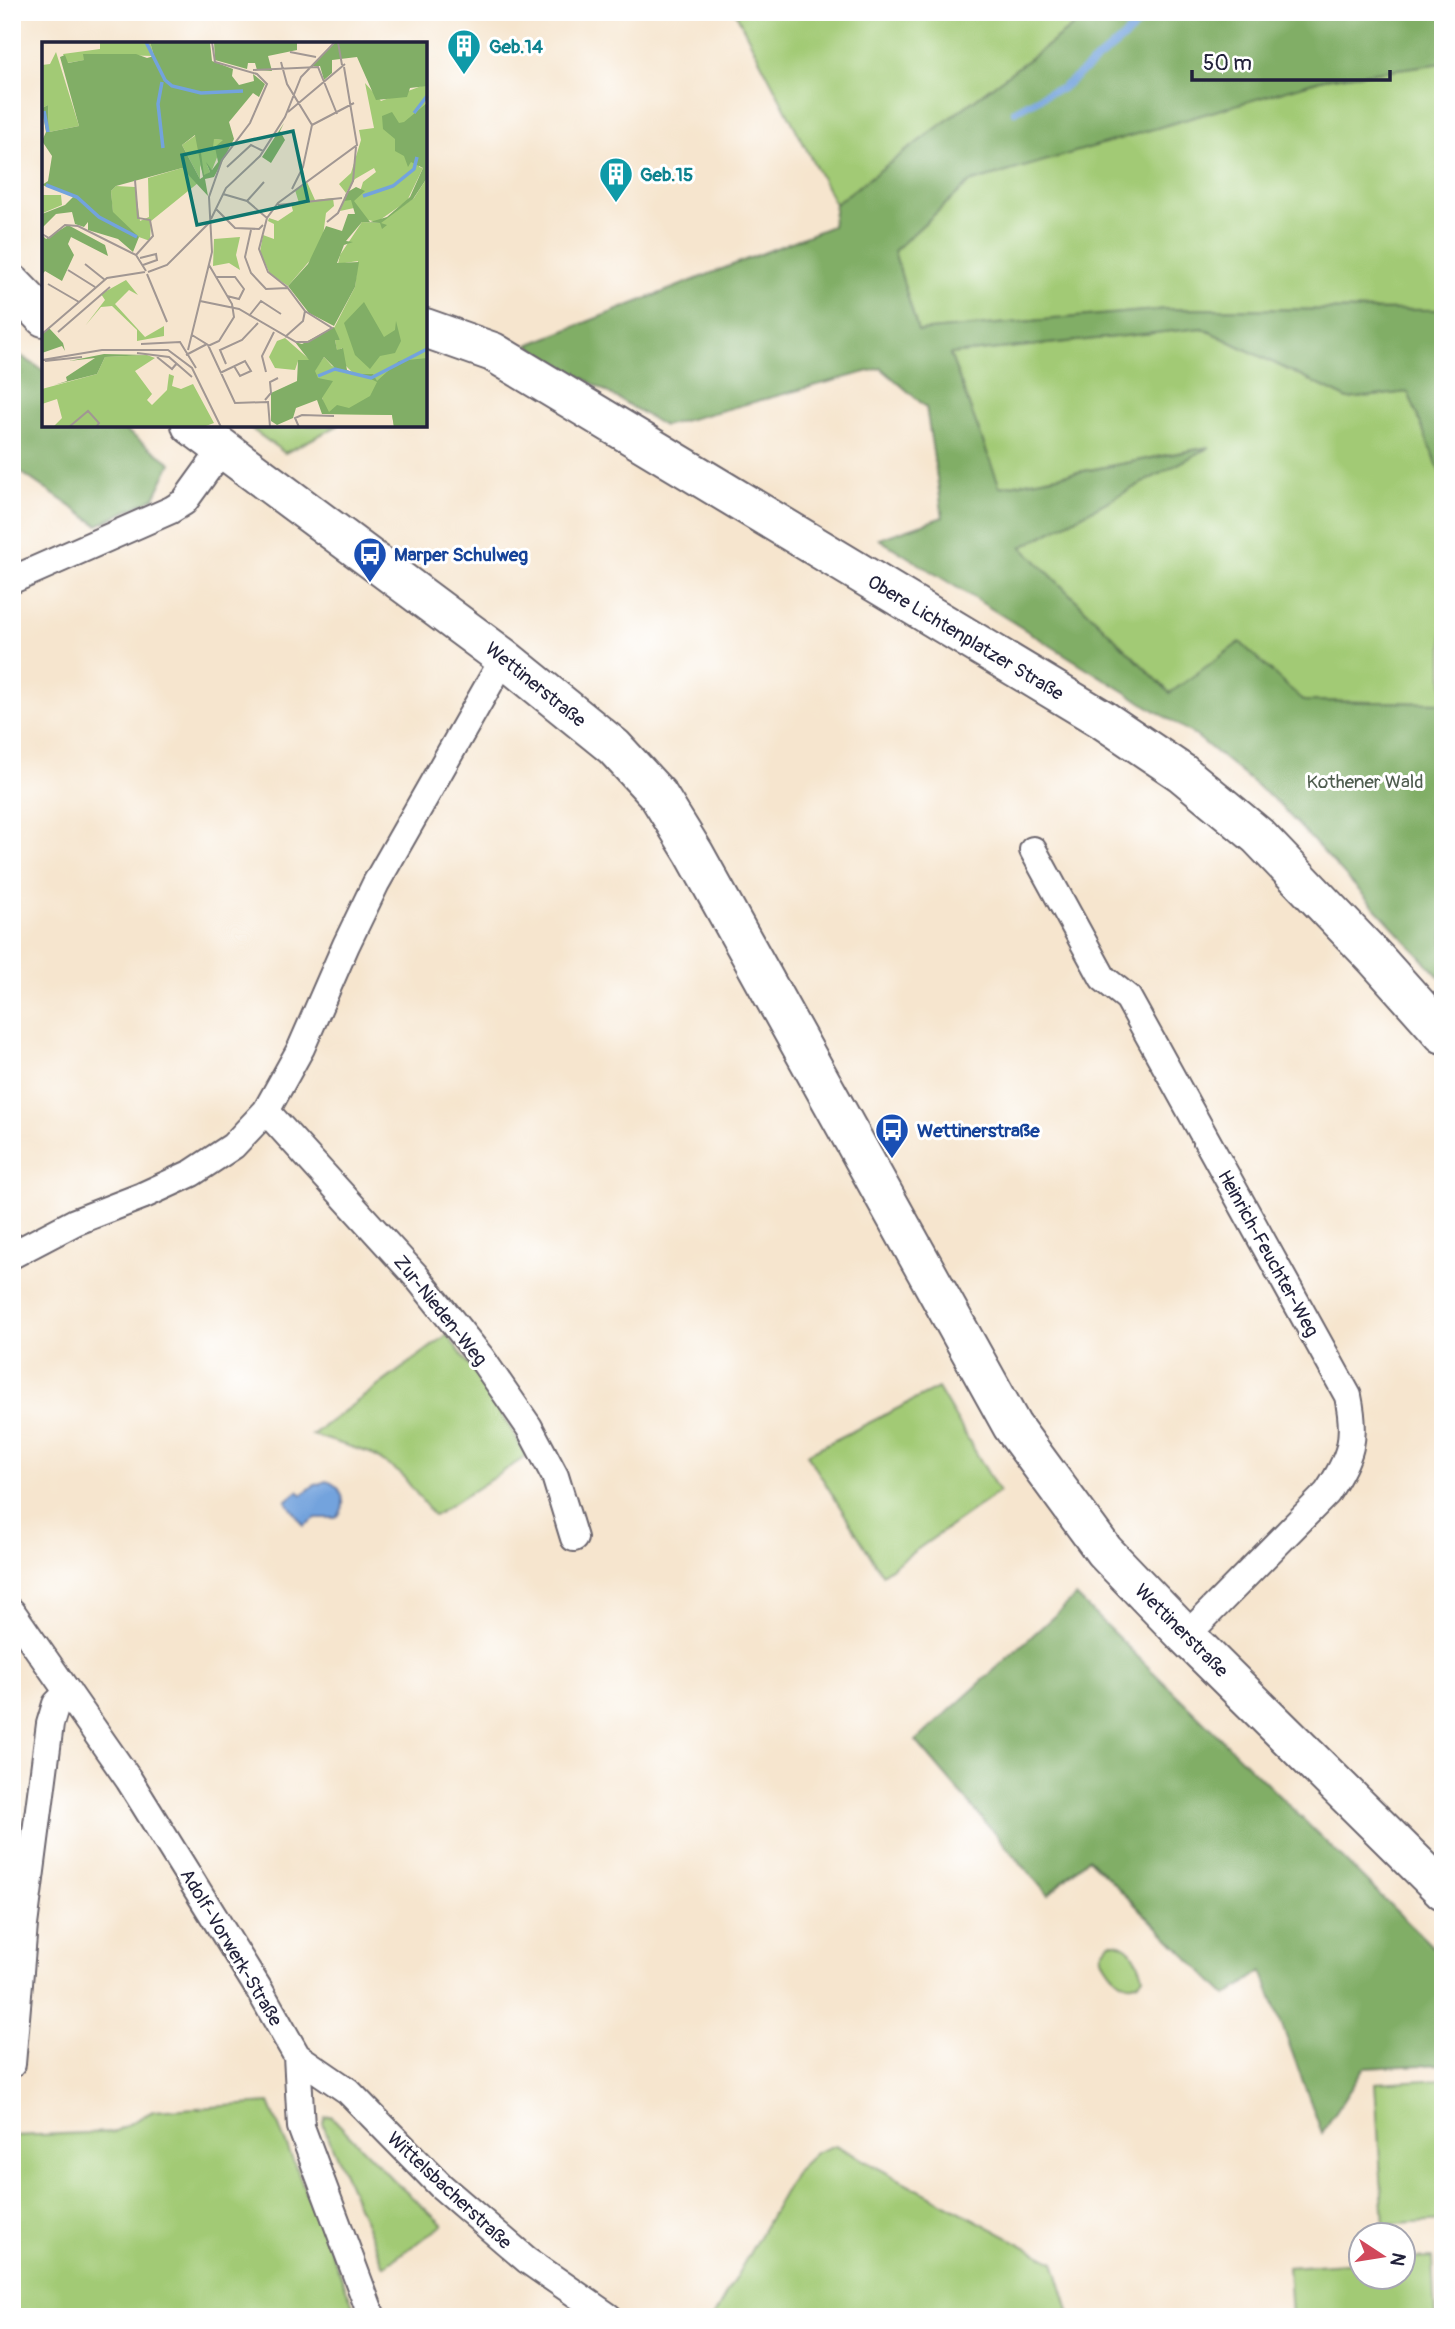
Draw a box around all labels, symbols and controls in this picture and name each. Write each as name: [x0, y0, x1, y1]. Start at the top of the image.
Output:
building icon: Geb.14: [445, 27, 483, 76]
place label: Geb.14: [489, 35, 543, 59]
scale bar: [1192, 38, 1390, 82]
inset map: [42, 42, 427, 427]
text: 50 m: [1203, 50, 1252, 77]
building icon: Geb.15: [597, 155, 635, 204]
place label: Geb.15: [640, 163, 693, 187]
bus stop icon: Marper Schulweg: [351, 535, 389, 584]
place label: Marper Schulweg: [394, 543, 528, 567]
street label: Obere Lichtenplatzer Straße: [863, 570, 1068, 706]
street label: Wettinerstraße: [480, 637, 591, 733]
park label: Kothener Wald: [1306, 770, 1424, 794]
bus stop icon: Wettinerstraße: [873, 1111, 911, 1160]
place label: Wettinerstraße: [917, 1119, 1040, 1143]
street label: Heinrich-Feuchter-Weg: [1212, 1166, 1324, 1341]
street label: Zur-Nieden-Weg: [388, 1250, 492, 1371]
street label: Wettinerstraße: [1129, 1579, 1234, 1683]
street label: Adolf-Vorwerk-Straße: [175, 1865, 288, 2031]
street label: Wittelsbacherstraße: [382, 2127, 517, 2255]
north arrow: [1346, 2220, 1416, 2290]
text: N: [1385, 2251, 1411, 2268]

